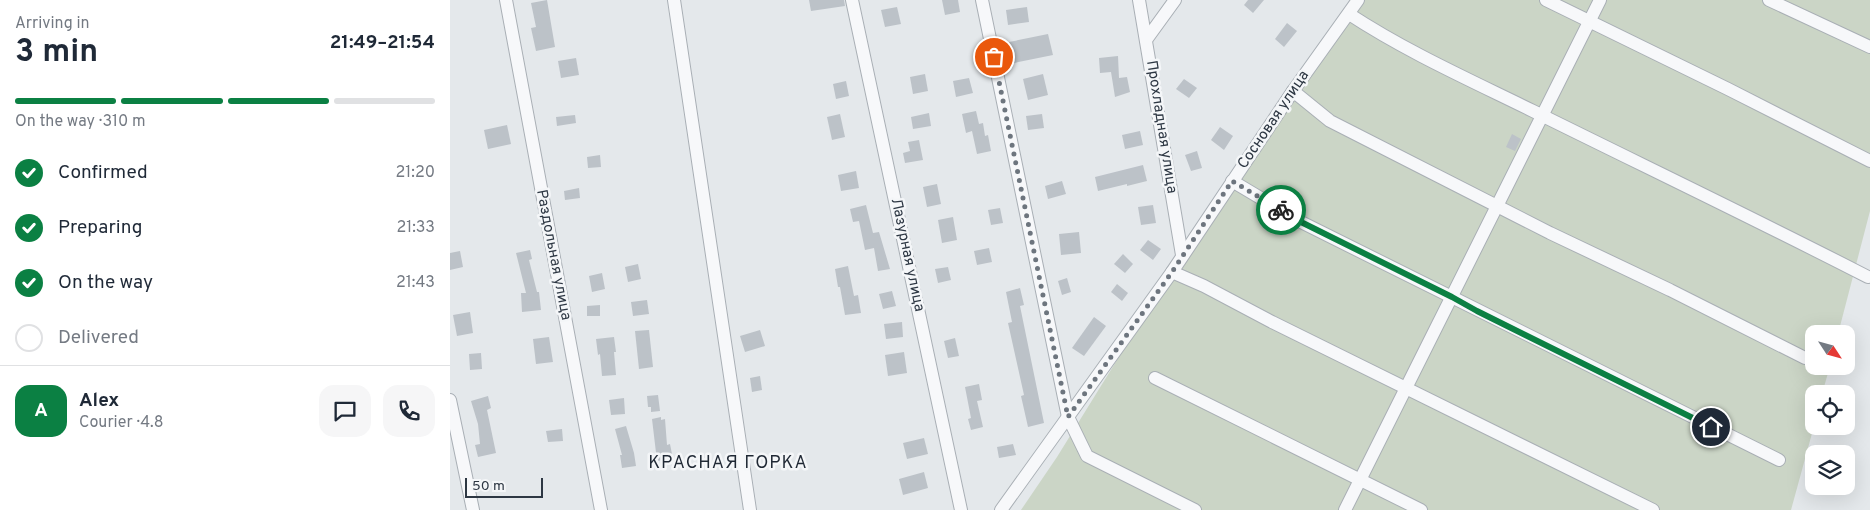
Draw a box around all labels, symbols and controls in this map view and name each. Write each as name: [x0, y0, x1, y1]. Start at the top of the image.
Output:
text: Arriving in: [15, 14, 90, 34]
text: 21:49–21:54: [330, 31, 435, 55]
text: 3 min: [15, 33, 98, 73]
pin: [973, 36, 1015, 78]
icon: bag: [980, 43, 1008, 71]
street label: Прохладная улица: [1141, 59, 1181, 195]
street label: Сосновая улица: [1234, 67, 1314, 173]
text: On the way · 310 m: [15, 112, 146, 132]
icon: check: [15, 159, 43, 187]
text: Confirmed: [58, 161, 148, 185]
text: 21:20: [396, 163, 435, 183]
courier: [1256, 185, 1306, 235]
street label: Раздольная улица: [531, 188, 575, 322]
street label: Лазурная улица: [886, 196, 928, 314]
icon: bike: [1267, 196, 1295, 224]
icon: check: [15, 214, 43, 242]
text: Preparing: [58, 216, 142, 240]
text: 21:33: [396, 218, 435, 238]
icon: check: [15, 269, 43, 297]
text: On the way: [58, 271, 153, 295]
text: 21:43: [396, 273, 435, 293]
north arrow: [1805, 325, 1855, 375]
map controls: [1805, 325, 1855, 495]
text: Delivered: [58, 326, 139, 350]
button: chat: [319, 385, 371, 437]
button: phone: [383, 385, 435, 437]
button: locate: [1805, 385, 1855, 435]
text: Alex: [79, 389, 119, 413]
text: A: [34, 399, 48, 423]
pin: [1690, 406, 1732, 448]
text: Courier · 4.8: [79, 413, 163, 433]
icon: home: [1697, 413, 1725, 441]
button: layers: [1805, 445, 1855, 495]
district label: КРАСНАЯ ГОРКА: [648, 452, 808, 475]
scale bar: [465, 475, 542, 498]
text: 50 m: [472, 478, 505, 495]

